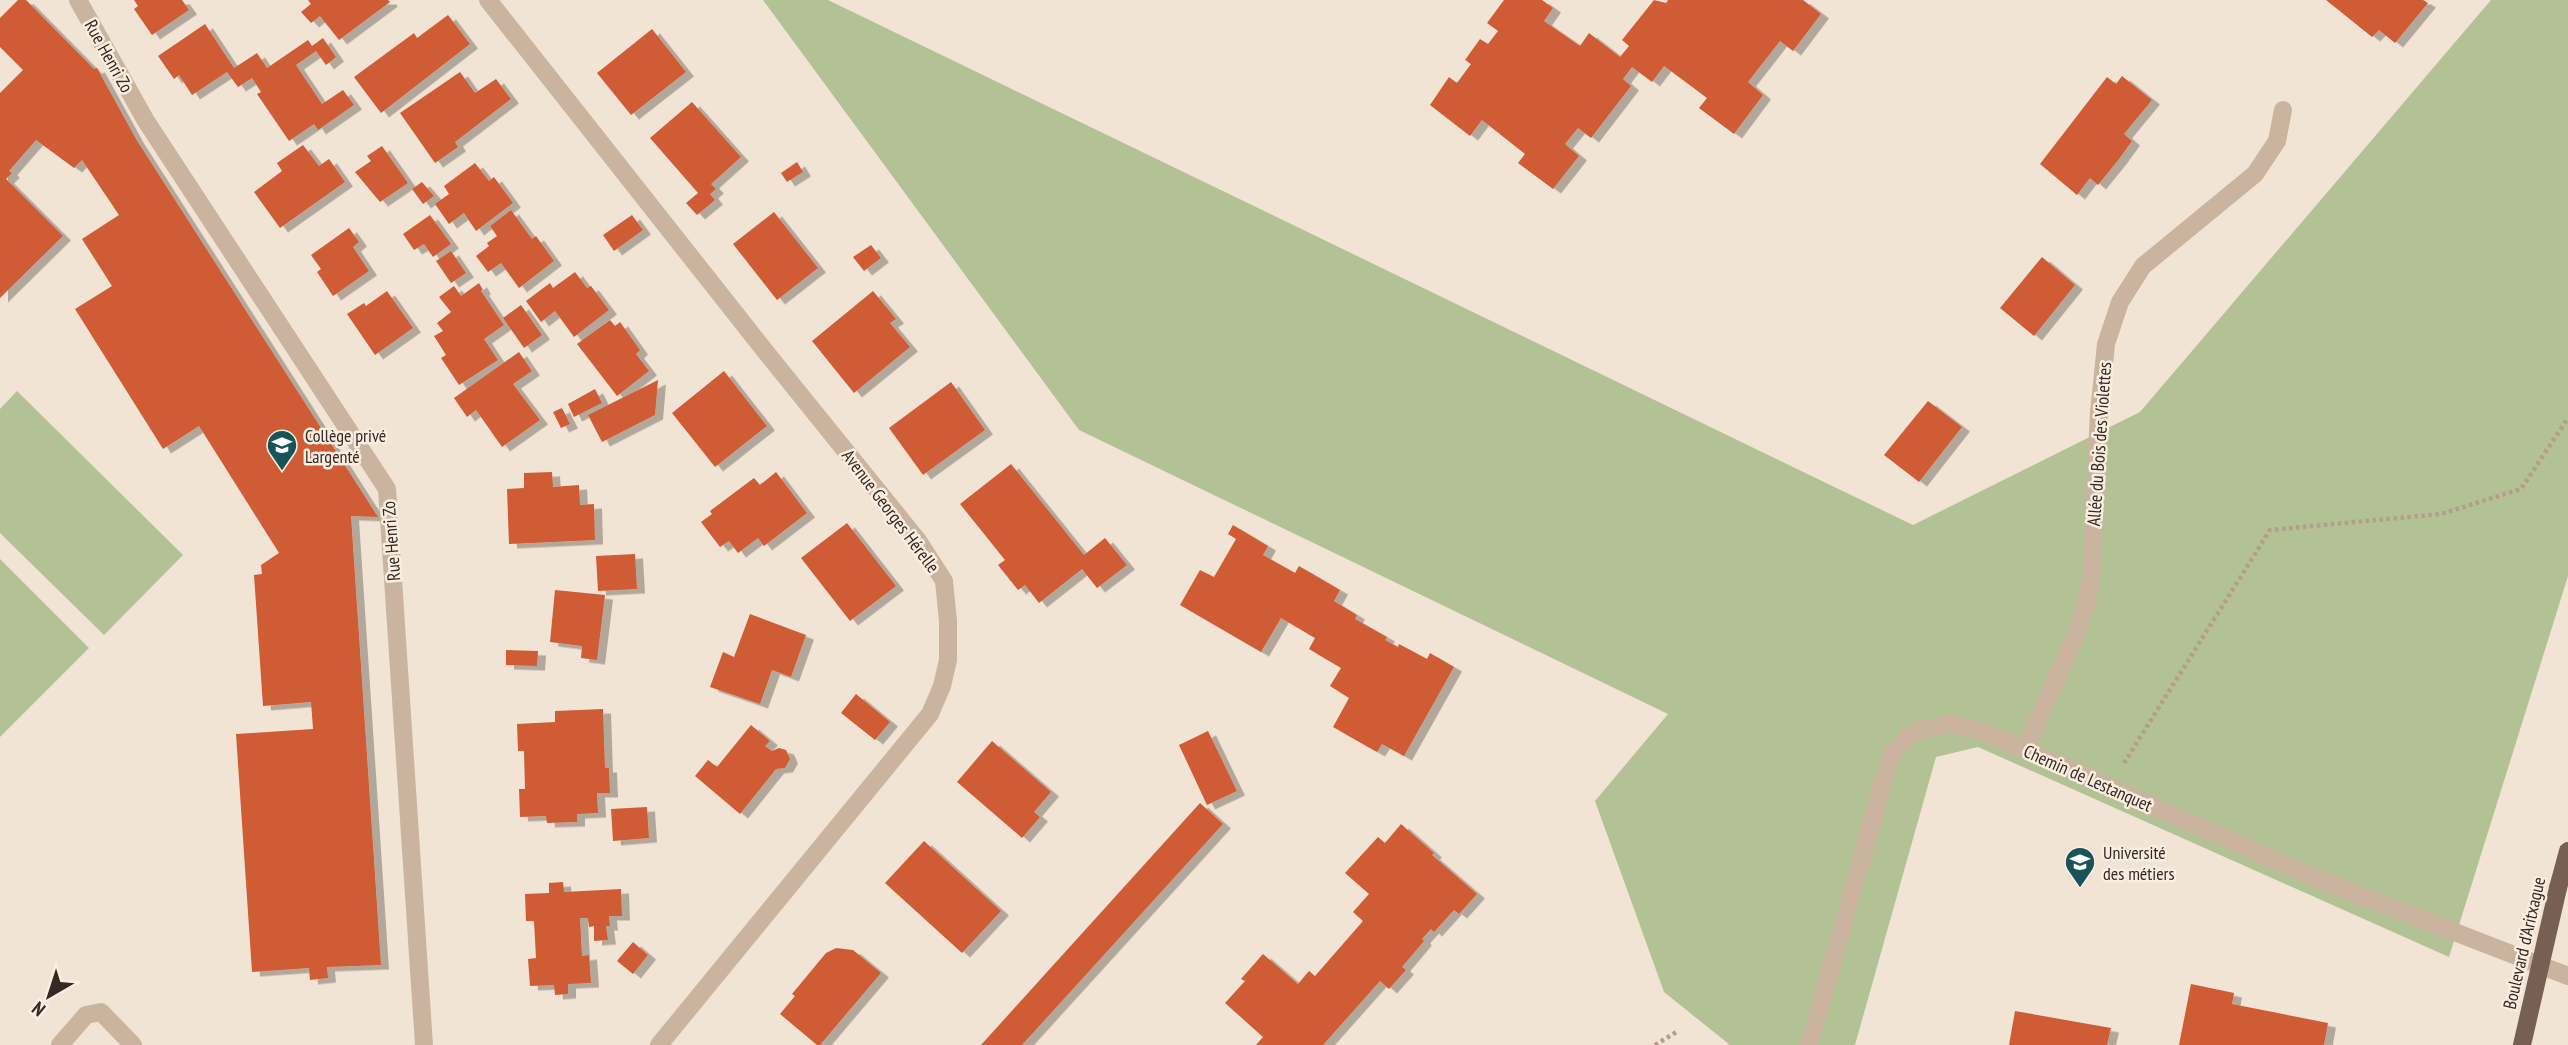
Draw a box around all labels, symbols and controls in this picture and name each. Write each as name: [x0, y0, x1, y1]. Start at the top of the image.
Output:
street label: Rue Henri Zo: [80, 15, 139, 97]
street label: Allée du Bois des Violettes: [2082, 361, 2116, 527]
place label: Collège privé Largenté: [305, 424, 386, 468]
school or university icon: Collège privé Largenté: [265, 428, 299, 472]
street label: Avenue Georges Hérelle: [837, 445, 945, 577]
street label: Rue Henri Zo: [377, 500, 405, 582]
street label: Chemin de Lestanquet: [2020, 739, 2156, 817]
place label: Université des métiers: [2103, 841, 2175, 885]
school or university icon: Université des métiers: [2063, 845, 2097, 889]
street label: Boulevard d'Aritxague: [2498, 875, 2550, 1011]
north arrow: [14, 961, 84, 1031]
text: N: [27, 997, 50, 1022]

